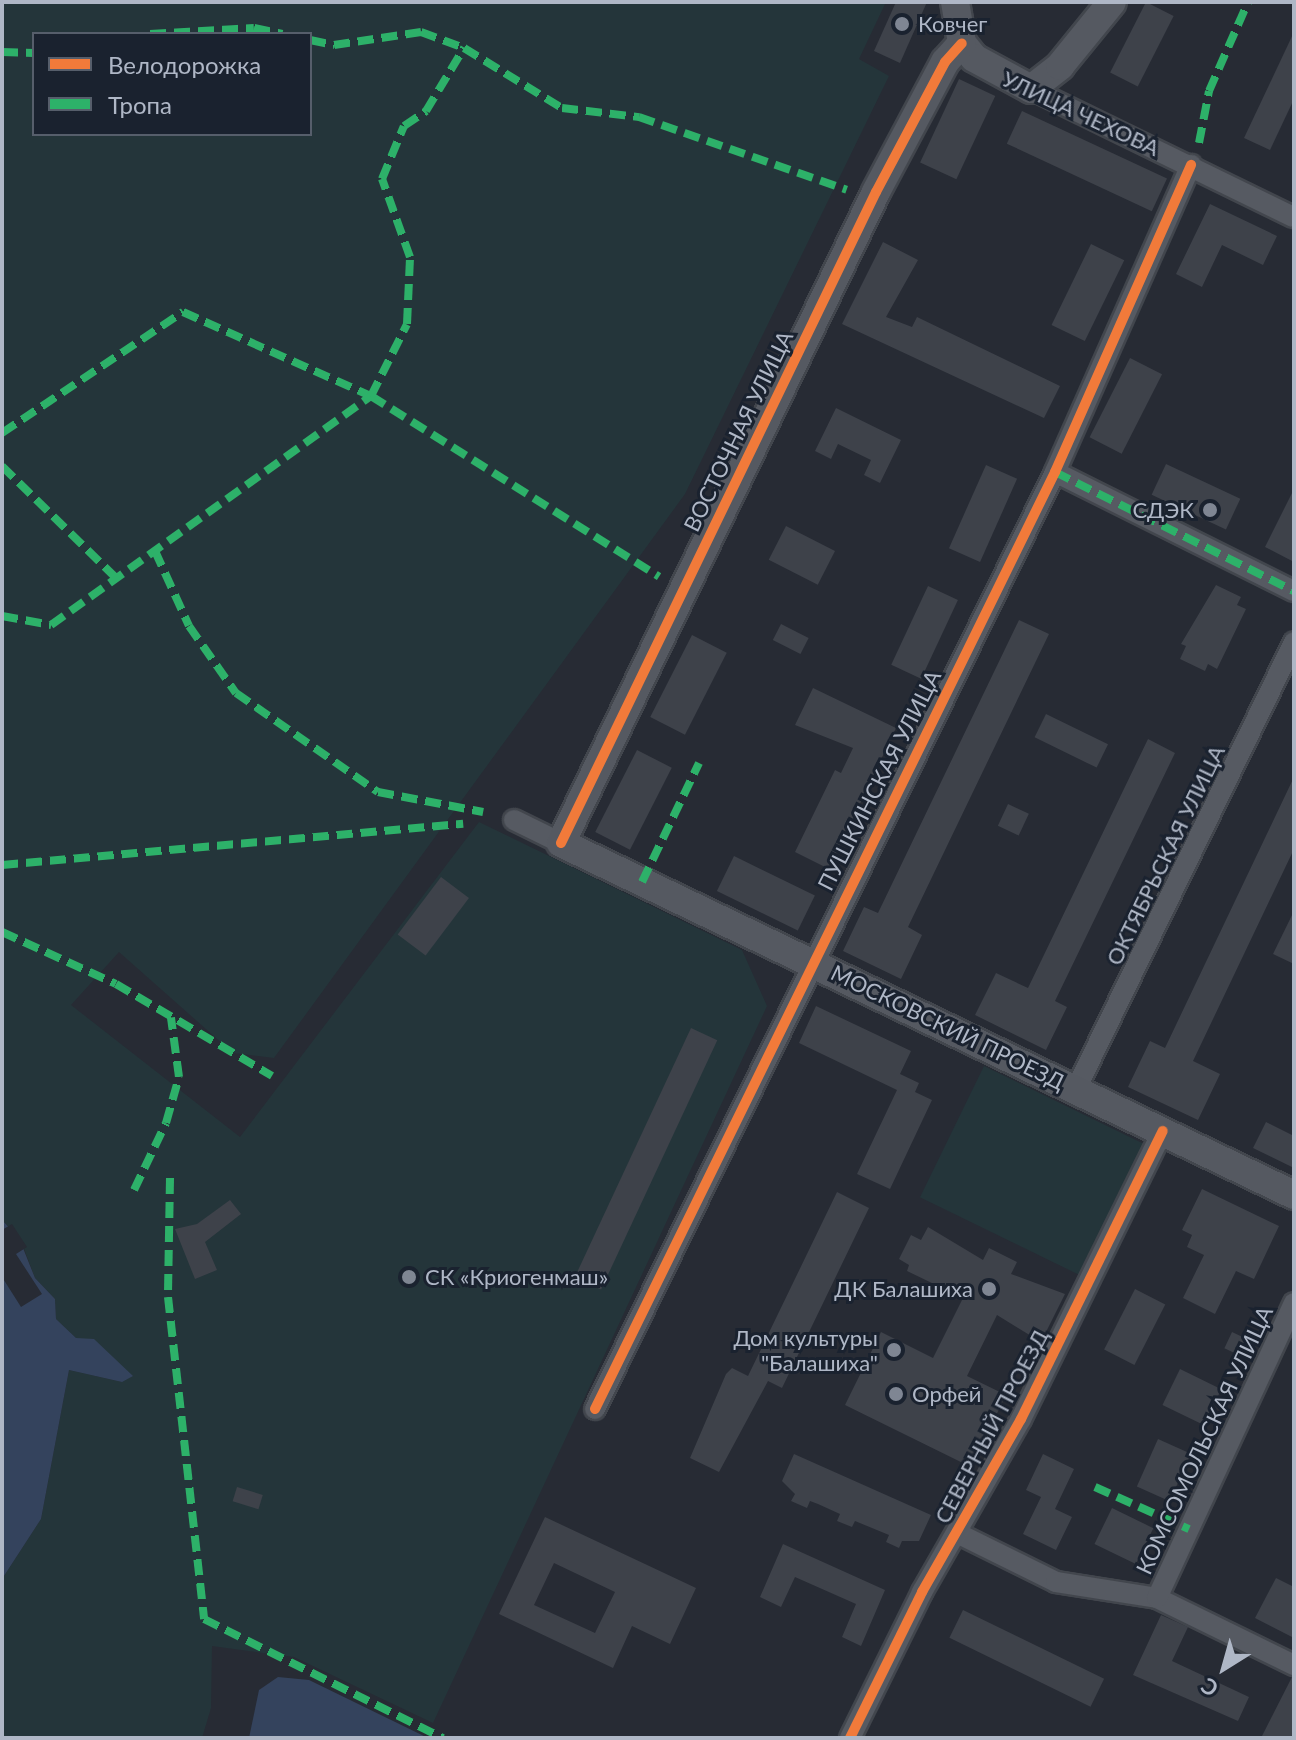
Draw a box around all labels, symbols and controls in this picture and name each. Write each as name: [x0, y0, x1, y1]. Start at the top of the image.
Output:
place label: Ковчег: [918, 11, 987, 37]
marker: Ковчег: [893, 15, 911, 33]
legend: [32, 32, 312, 136]
text: Велодорожка: [108, 50, 261, 79]
street label: УЛИЦА ЧЕХОВА: [998, 65, 1164, 161]
text: Тропа: [108, 90, 172, 119]
street label: ВОСТОЧНАЯ УЛИЦА: [678, 326, 798, 536]
place label: СДЭК: [1132, 497, 1194, 523]
marker: СДЭК: [1201, 501, 1219, 519]
street label: ПУШКИНСКАЯ УЛИЦА: [812, 665, 946, 895]
street label: ОКТЯБРЬСКАЯ УЛИЦА: [1100, 741, 1230, 969]
street label: МОСКОВСКИЙ ПРОЕЗД: [827, 959, 1069, 1095]
place label: СК «Криогенмаш»: [425, 1264, 608, 1290]
marker: СК «Криогенмаш»: [400, 1268, 418, 1286]
place label: ДК Балашиха: [834, 1276, 973, 1302]
marker: ДК Балашиха: [980, 1280, 998, 1298]
street label: КОМСОМОЛЬСКАЯ УЛИЦА: [1130, 1302, 1278, 1578]
place label: Дом культуры "Балашиха": [733, 1324, 878, 1376]
street label: СЕВЕРНЫЙ ПРОЕЗД: [929, 1324, 1053, 1528]
marker: Дом культуры "Балашиха": [885, 1341, 903, 1359]
place label: Орфей: [912, 1381, 981, 1407]
marker: Орфей: [887, 1385, 905, 1403]
north arrow: [1184, 1628, 1264, 1708]
text: С: [1195, 1672, 1223, 1703]

